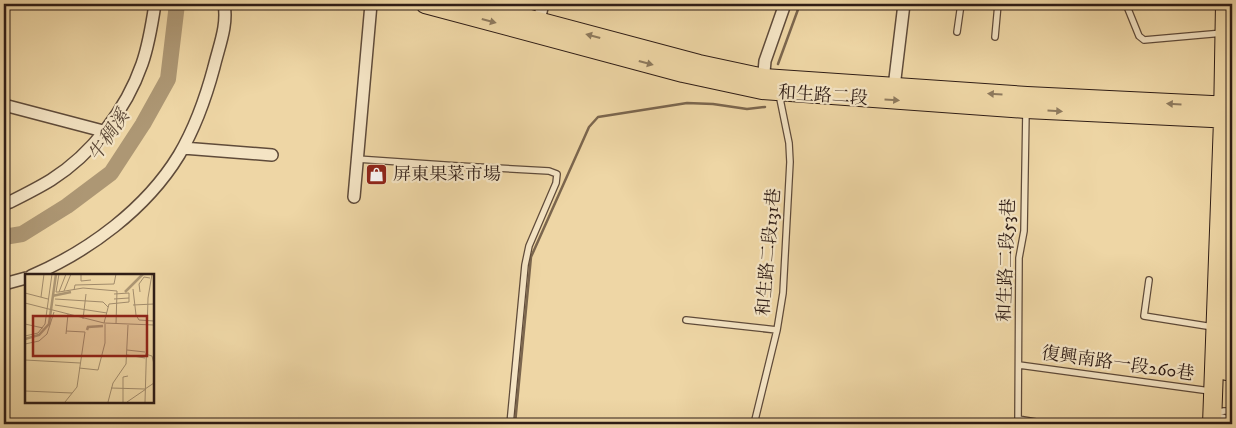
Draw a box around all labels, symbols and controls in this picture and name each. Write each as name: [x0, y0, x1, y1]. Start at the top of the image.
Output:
one-way arrow: [481, 17, 497, 25]
one-way arrow: [585, 31, 600, 39]
one-way arrow: [638, 60, 653, 68]
street label: 和生路二段: [777, 82, 869, 110]
one-way arrow: [986, 90, 1002, 98]
one-way arrow: [885, 97, 901, 105]
one-way arrow: [1166, 99, 1182, 107]
water label: 牛稠溪: [84, 104, 136, 166]
one-way arrow: [1047, 107, 1063, 115]
shop icon: 屏東果菜市場: [365, 162, 389, 186]
place label: 屏東果菜市場: [393, 164, 501, 186]
street label: 和生路二段131巷: [752, 187, 786, 317]
street label: 和生路二段53巷: [994, 198, 1020, 322]
inset map: [25, 274, 154, 403]
street label: 復興南路一段260巷: [1040, 342, 1196, 386]

